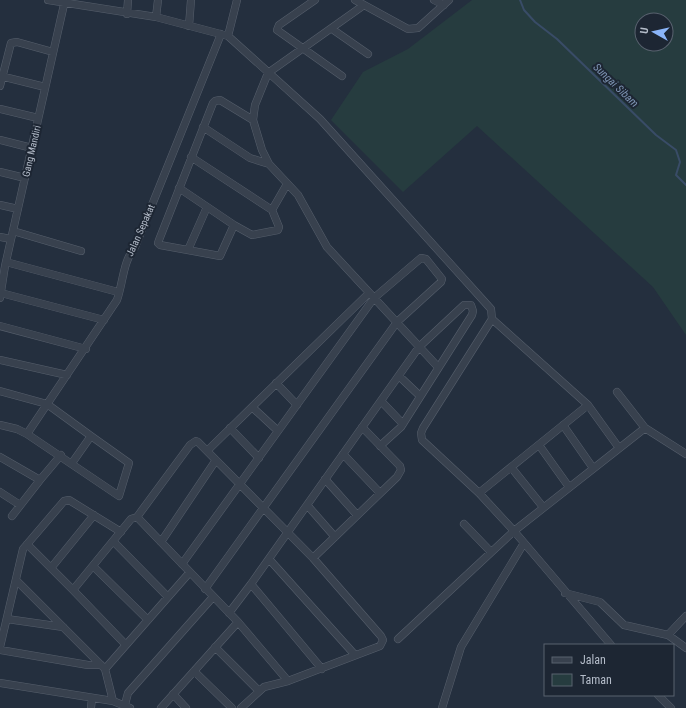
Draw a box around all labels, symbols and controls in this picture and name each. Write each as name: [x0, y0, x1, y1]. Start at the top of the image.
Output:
north arrow: [634, 12, 674, 52]
text: U: [638, 27, 651, 35]
water label: Sungai Sibam: [590, 61, 641, 110]
street label: Gang Mandiri: [20, 124, 43, 178]
street label: Jalan Sepakat: [124, 202, 157, 258]
legend: [544, 644, 674, 696]
text: Jalan: [580, 653, 606, 667]
text: Taman: [580, 673, 612, 687]

